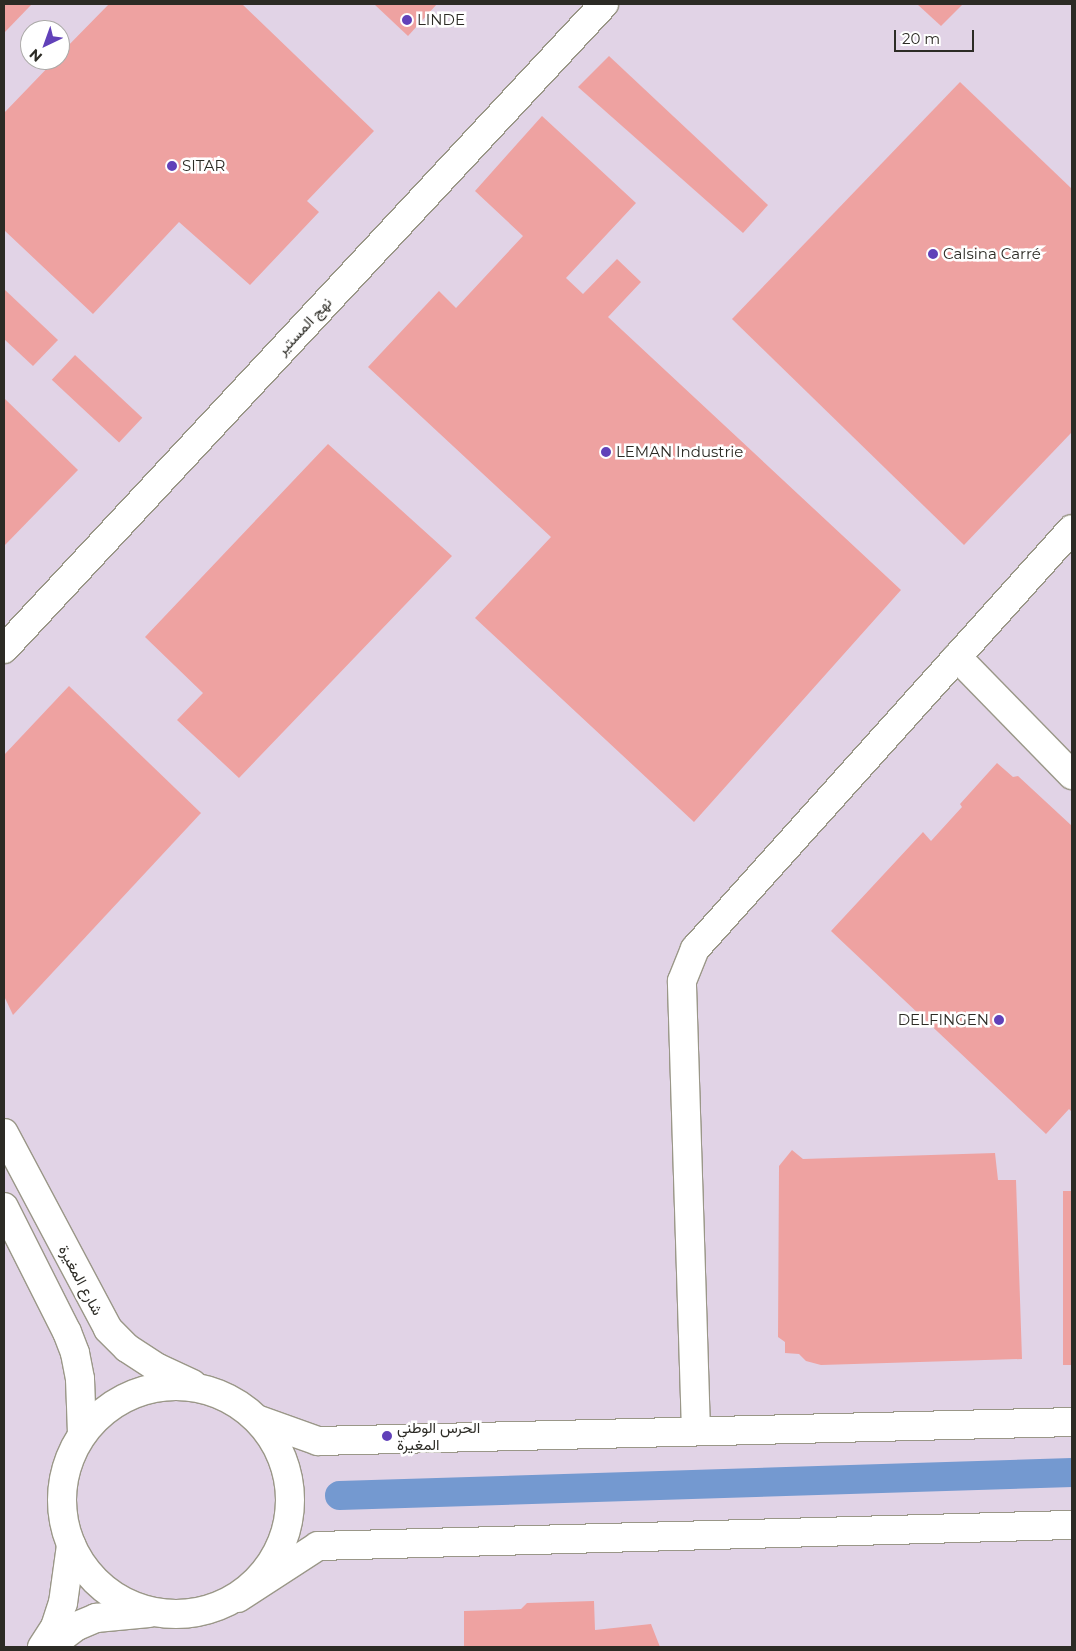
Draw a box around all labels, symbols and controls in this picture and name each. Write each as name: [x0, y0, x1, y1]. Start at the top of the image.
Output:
place label: LINDE: [417, 11, 465, 29]
marker: LINDE: [401, 14, 413, 26]
north arrow: [20, 20, 70, 70]
scale bar: [896, 20, 976, 52]
text: 20 m: [902, 29, 940, 48]
text: N: [25, 45, 46, 66]
place label: SITAR: [182, 157, 225, 175]
marker: SITAR: [166, 160, 178, 172]
place label: Calsina Carré: [943, 245, 1041, 263]
marker: Calsina Carré: [927, 248, 939, 260]
street label: نهج المستير: [273, 293, 335, 359]
place label: LEMAN Industrie: [616, 443, 743, 461]
marker: LEMAN Industrie: [600, 446, 612, 458]
place label: DELFINGEN: [898, 1011, 989, 1029]
marker: DELFINGEN: [993, 1014, 1005, 1026]
street label: شارع المغيرة: [55, 1242, 107, 1318]
place label: الحرس الوطني المغيرة: [397, 1418, 480, 1453]
marker: الحرس الوطني المغيرة: [381, 1430, 393, 1442]

